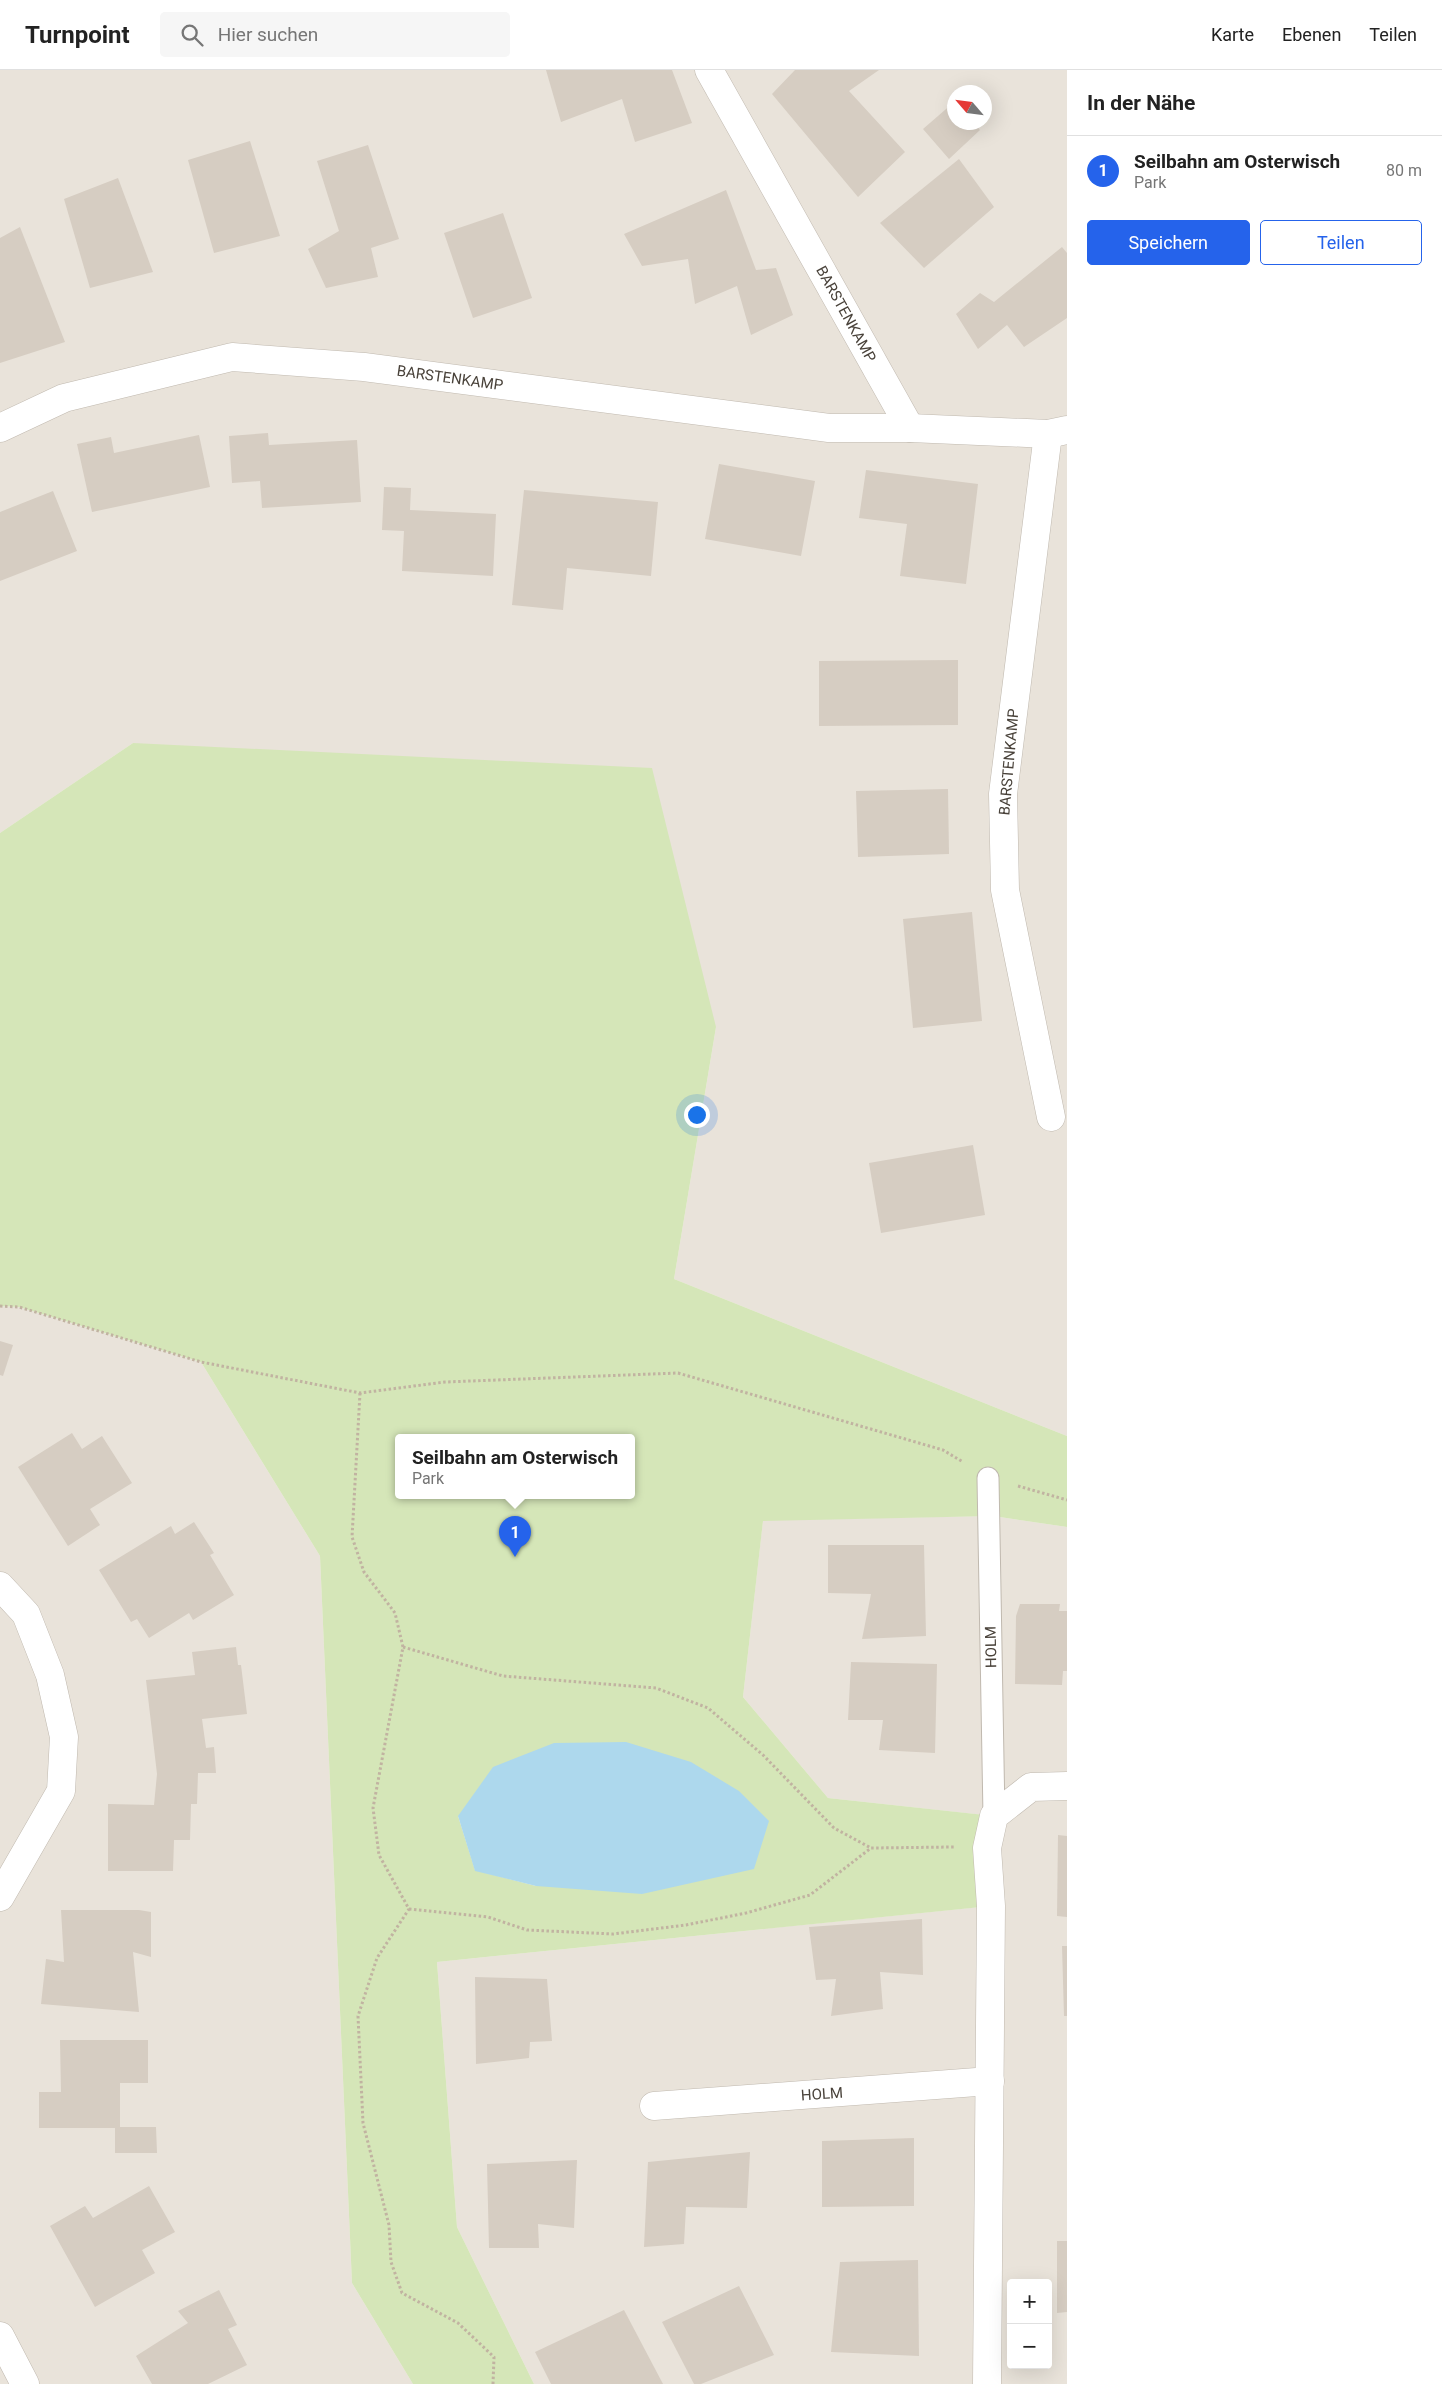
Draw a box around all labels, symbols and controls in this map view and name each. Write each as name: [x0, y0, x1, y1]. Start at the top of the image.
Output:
search box: [160, 12, 510, 57]
text: Turnpoint: [25, 21, 130, 49]
icon: search: [178, 21, 206, 49]
text: Hier suchen: [218, 23, 318, 46]
text: Karte: [1211, 24, 1254, 45]
text: Ebenen: [1282, 24, 1341, 45]
text: Teilen: [1369, 24, 1417, 45]
north arrow: [947, 85, 992, 130]
text: In der Nähe: [1087, 91, 1195, 115]
text: Seilbahn am Osterwisch: [1134, 150, 1340, 173]
text: 1: [1098, 161, 1108, 180]
text: 80 m: [1386, 161, 1422, 180]
text: Park: [1134, 173, 1166, 192]
button: Speichern: [1087, 220, 1250, 265]
button: Teilen: [1260, 220, 1422, 265]
street label: BARSTENKAMP: [812, 263, 880, 365]
street label: BARSTENKAMP: [396, 362, 504, 394]
street label: BARSTENKAMP: [995, 708, 1023, 816]
your location: [684, 1102, 710, 1128]
popup: [395, 1434, 635, 1499]
text: Seilbahn am Osterwisch: [412, 1446, 618, 1469]
text: Park: [412, 1469, 444, 1488]
pin: 1: [499, 1516, 531, 1557]
street label: HOLM: [982, 1626, 1000, 1668]
street label: HOLM: [800, 2084, 844, 2104]
map controls: [1007, 2279, 1052, 2369]
button: +: [1007, 2279, 1052, 2324]
button: −: [1007, 2324, 1052, 2369]

